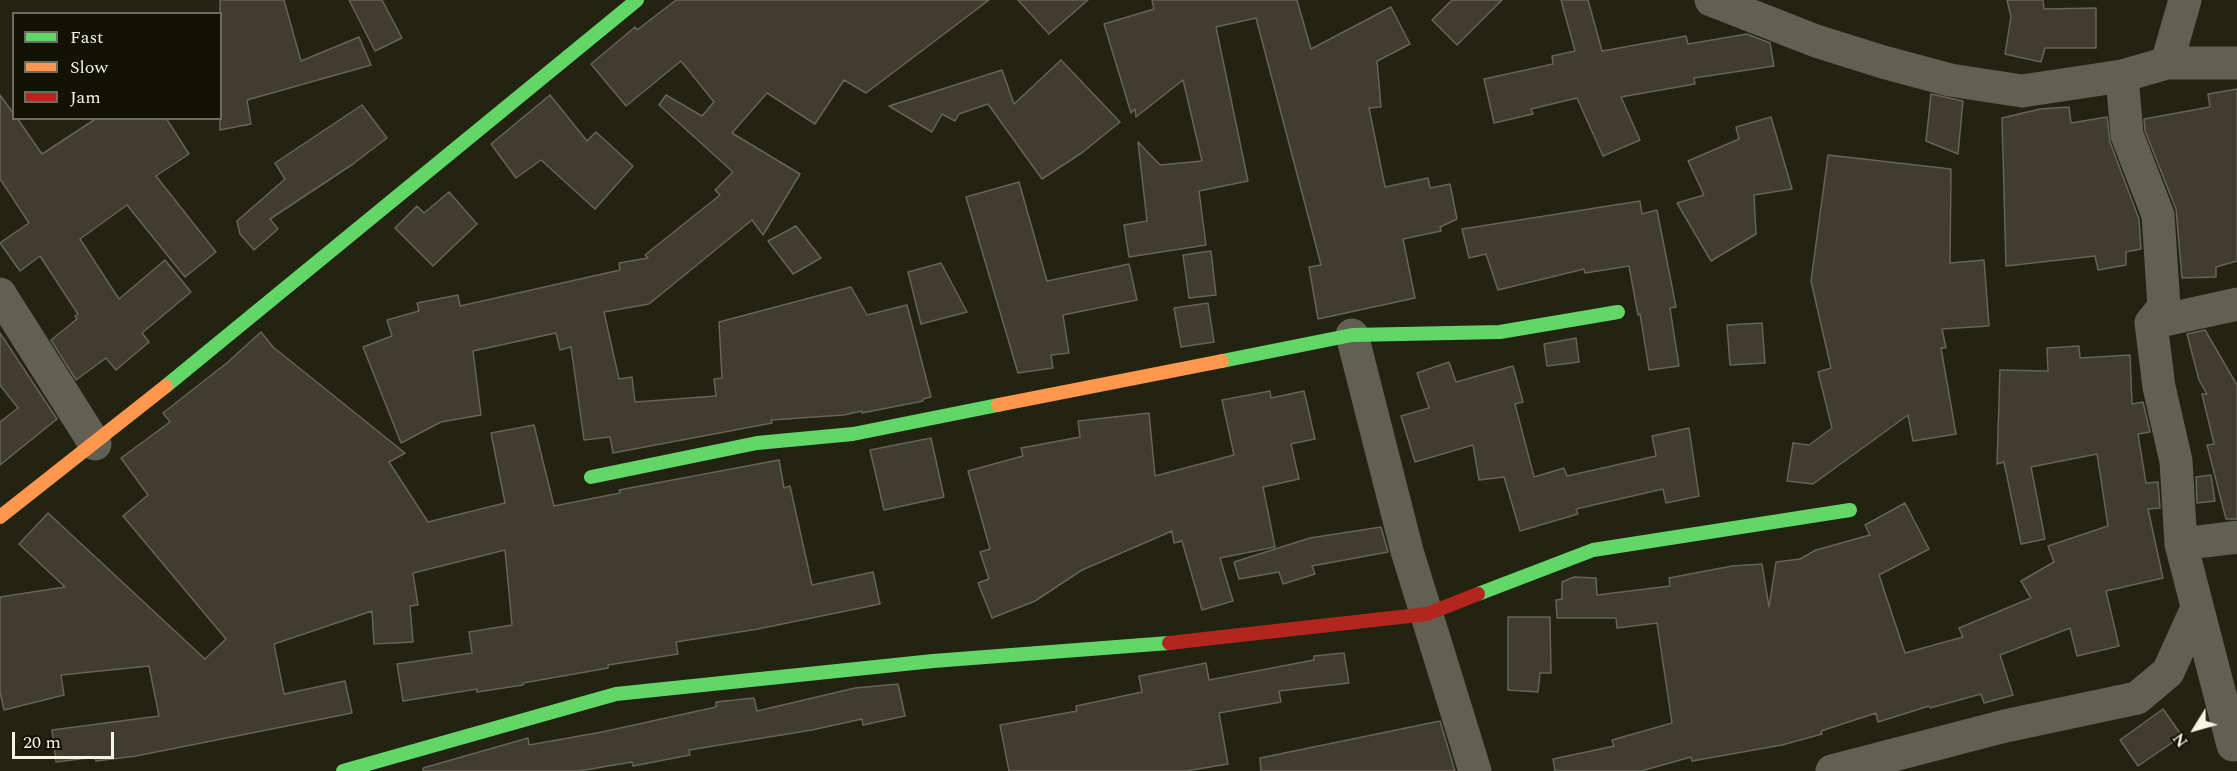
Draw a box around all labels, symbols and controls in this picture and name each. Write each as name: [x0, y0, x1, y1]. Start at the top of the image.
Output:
legend: [12, 12, 222, 120]
text: Fast: [70, 24, 103, 51]
text: Slow: [70, 54, 108, 81]
text: Jam: [70, 84, 101, 111]
north arrow: [2165, 699, 2225, 759]
scale bar: [15, 720, 117, 758]
text: N: [2167, 727, 2194, 752]
text: 20 m: [23, 729, 61, 756]

